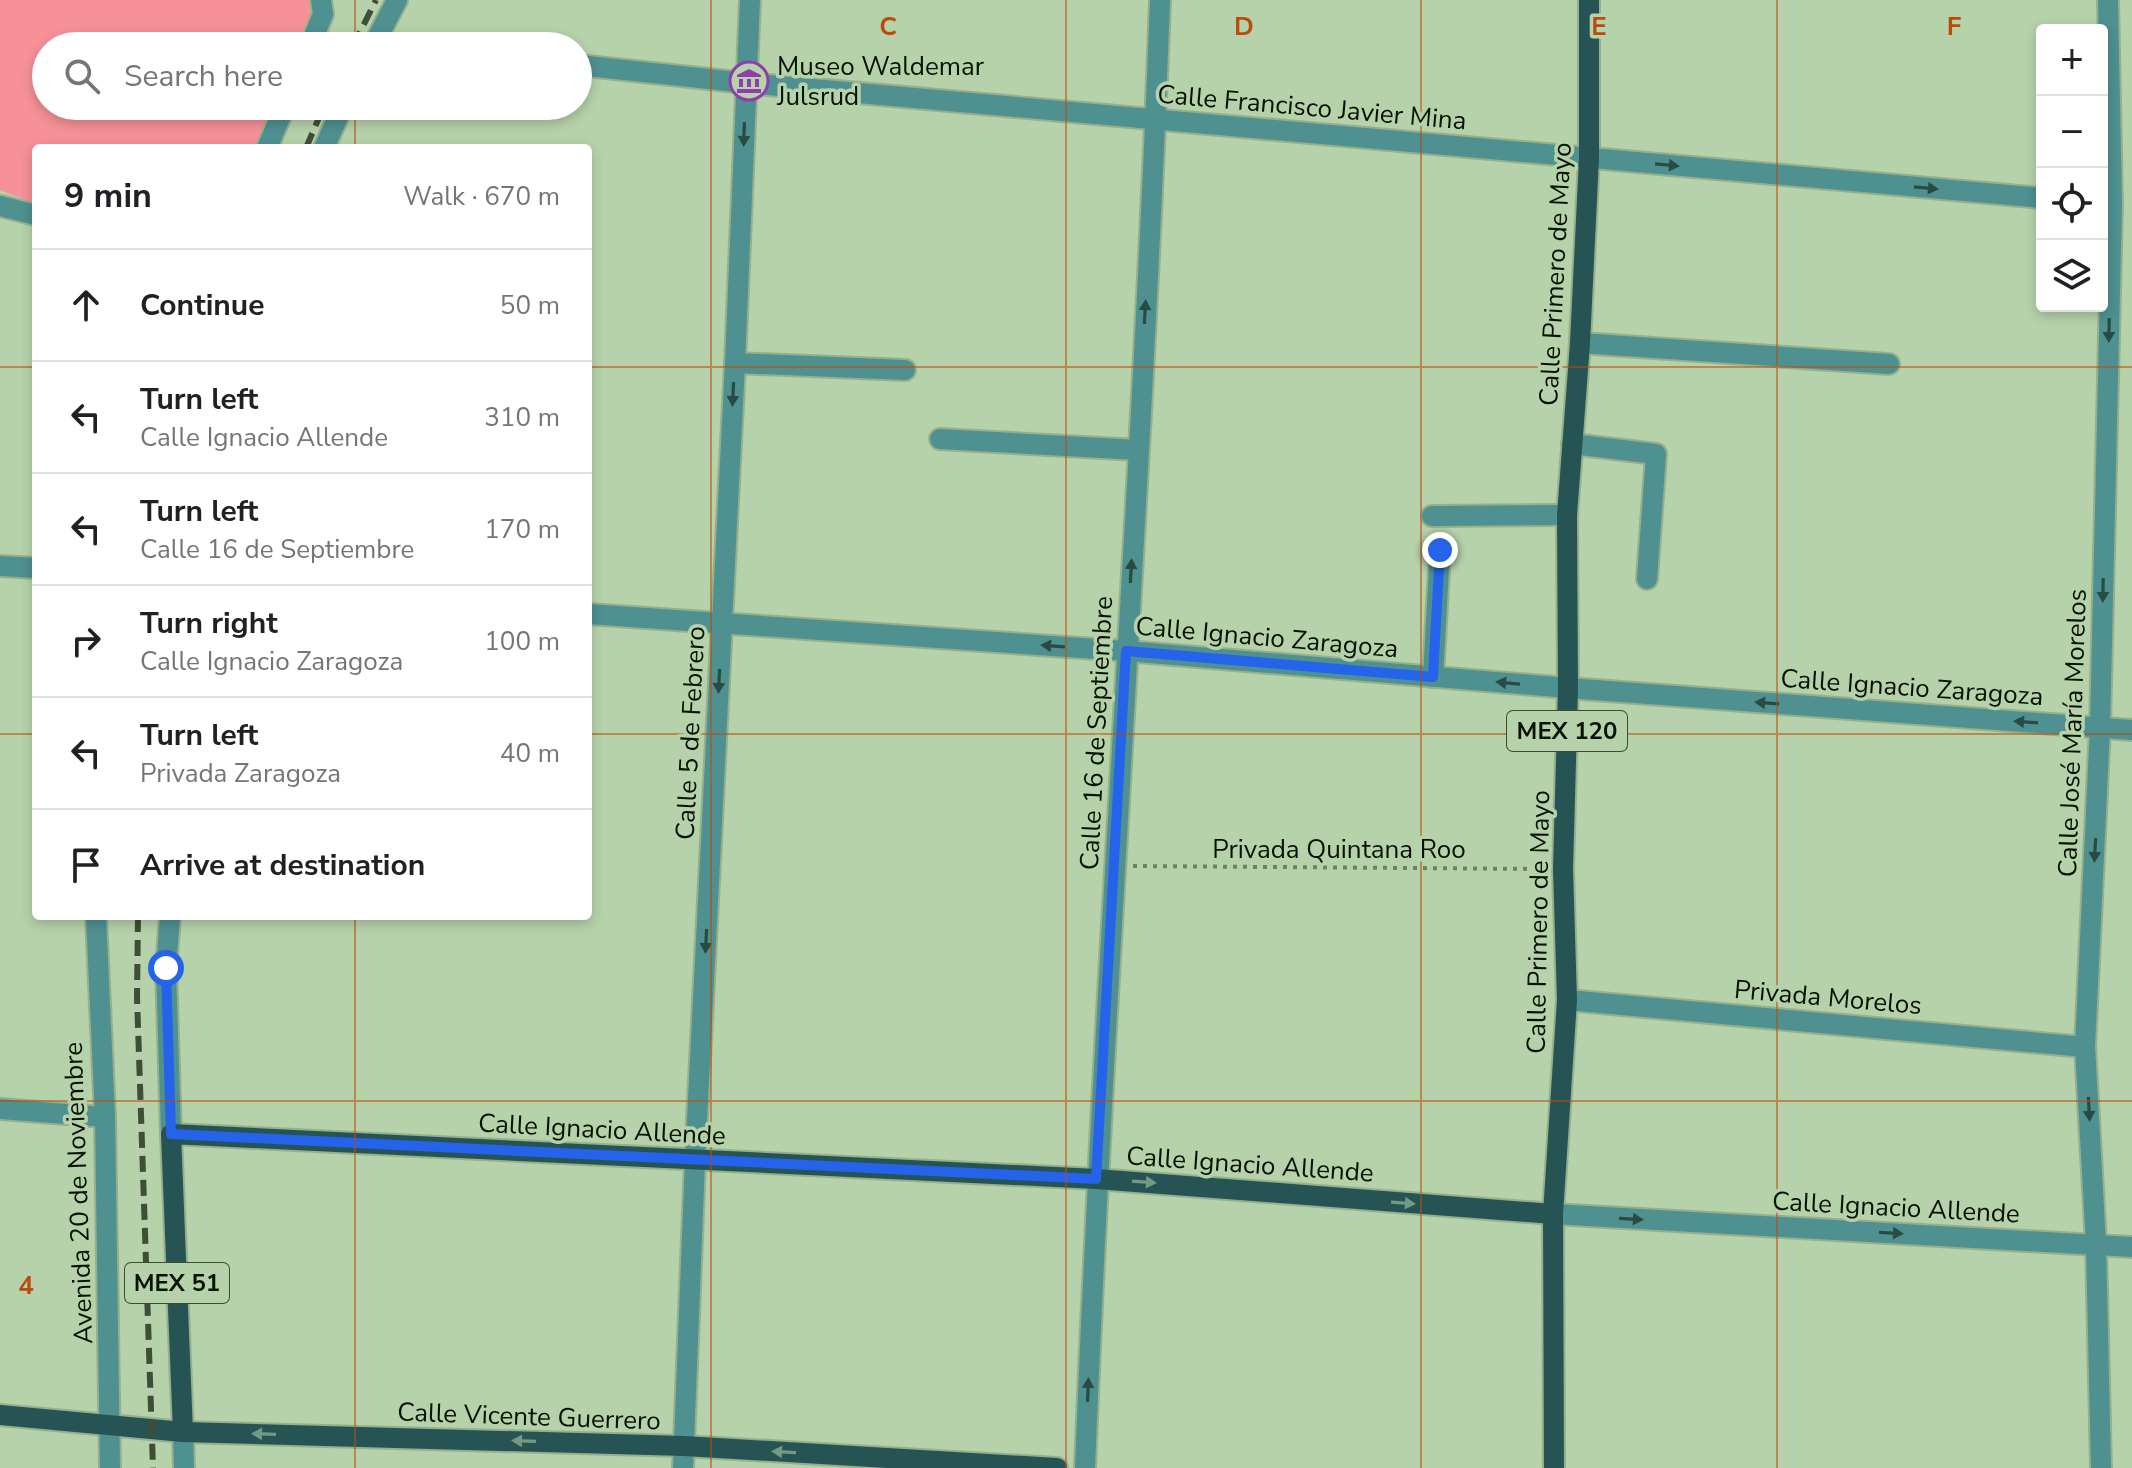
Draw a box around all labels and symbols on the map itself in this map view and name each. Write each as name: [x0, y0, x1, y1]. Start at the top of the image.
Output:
text: C: [879, 9, 897, 44]
text: D: [1234, 9, 1254, 44]
text: E: [1591, 9, 1607, 44]
text: F: [1947, 9, 1961, 44]
place label: Museo Waldemar Julsrud: [776, 49, 985, 114]
museum icon: Museo Waldemar Julsrud: [728, 60, 770, 102]
street label: Calle Francisco Javier Mina: [1156, 77, 1468, 138]
one-way arrow: [738, 122, 751, 147]
street label: Calle Primero de Mayo: [1531, 141, 1580, 407]
one-way arrow: [1654, 159, 1679, 172]
one-way arrow: [1913, 181, 1938, 194]
one-way arrow: [1139, 299, 1152, 324]
one-way arrow: [2103, 318, 2116, 343]
one-way arrow: [727, 382, 740, 407]
route end: [1422, 532, 1458, 568]
one-way arrow: [1125, 558, 1138, 583]
one-way arrow: [2097, 578, 2110, 603]
street label: Calle José María Morelos: [2050, 588, 2095, 878]
street label: Calle 16 de Septiembre: [1072, 595, 1121, 871]
street label: Calle Ignacio Zaragoza: [1134, 609, 1400, 666]
street label: Calle 5 de Febrero: [667, 625, 714, 841]
one-way arrow: [1040, 639, 1065, 652]
street label: Calle Ignacio Zaragoza: [1779, 661, 2045, 714]
one-way arrow: [712, 669, 725, 694]
one-way arrow: [1495, 676, 1520, 689]
one-way arrow: [1754, 696, 1779, 709]
road number: MEX 120: [1507, 711, 1627, 751]
one-way arrow: [2013, 715, 2038, 728]
street label: Calle Primero de Mayo: [1519, 790, 1558, 1054]
street label: Privada Quintana Roo: [1212, 832, 1466, 867]
one-way arrow: [2088, 838, 2101, 863]
one-way arrow: [699, 929, 712, 954]
route start: [148, 950, 184, 986]
street label: Privada Morelos: [1733, 972, 1923, 1023]
street label: Avenida 20 de Noviembre: [56, 1041, 101, 1345]
one-way arrow: [2083, 1097, 2096, 1122]
street label: Calle Ignacio Allende: [477, 1106, 727, 1153]
street label: Calle Ignacio Allende: [1125, 1138, 1375, 1191]
one-way arrow: [1132, 1176, 1157, 1189]
street label: Calle Ignacio Allende: [1771, 1184, 2021, 1231]
one-way arrow: [1391, 1196, 1416, 1209]
one-way arrow: [1619, 1212, 1644, 1225]
one-way arrow: [1879, 1227, 1904, 1240]
road number: MEX 51: [125, 1263, 229, 1303]
text: 4: [18, 1268, 34, 1303]
one-way arrow: [1082, 1377, 1095, 1402]
street label: Calle Vicente Guerrero: [397, 1394, 661, 1439]
one-way arrow: [251, 1428, 276, 1441]
one-way arrow: [511, 1435, 536, 1448]
one-way arrow: [771, 1445, 796, 1458]

